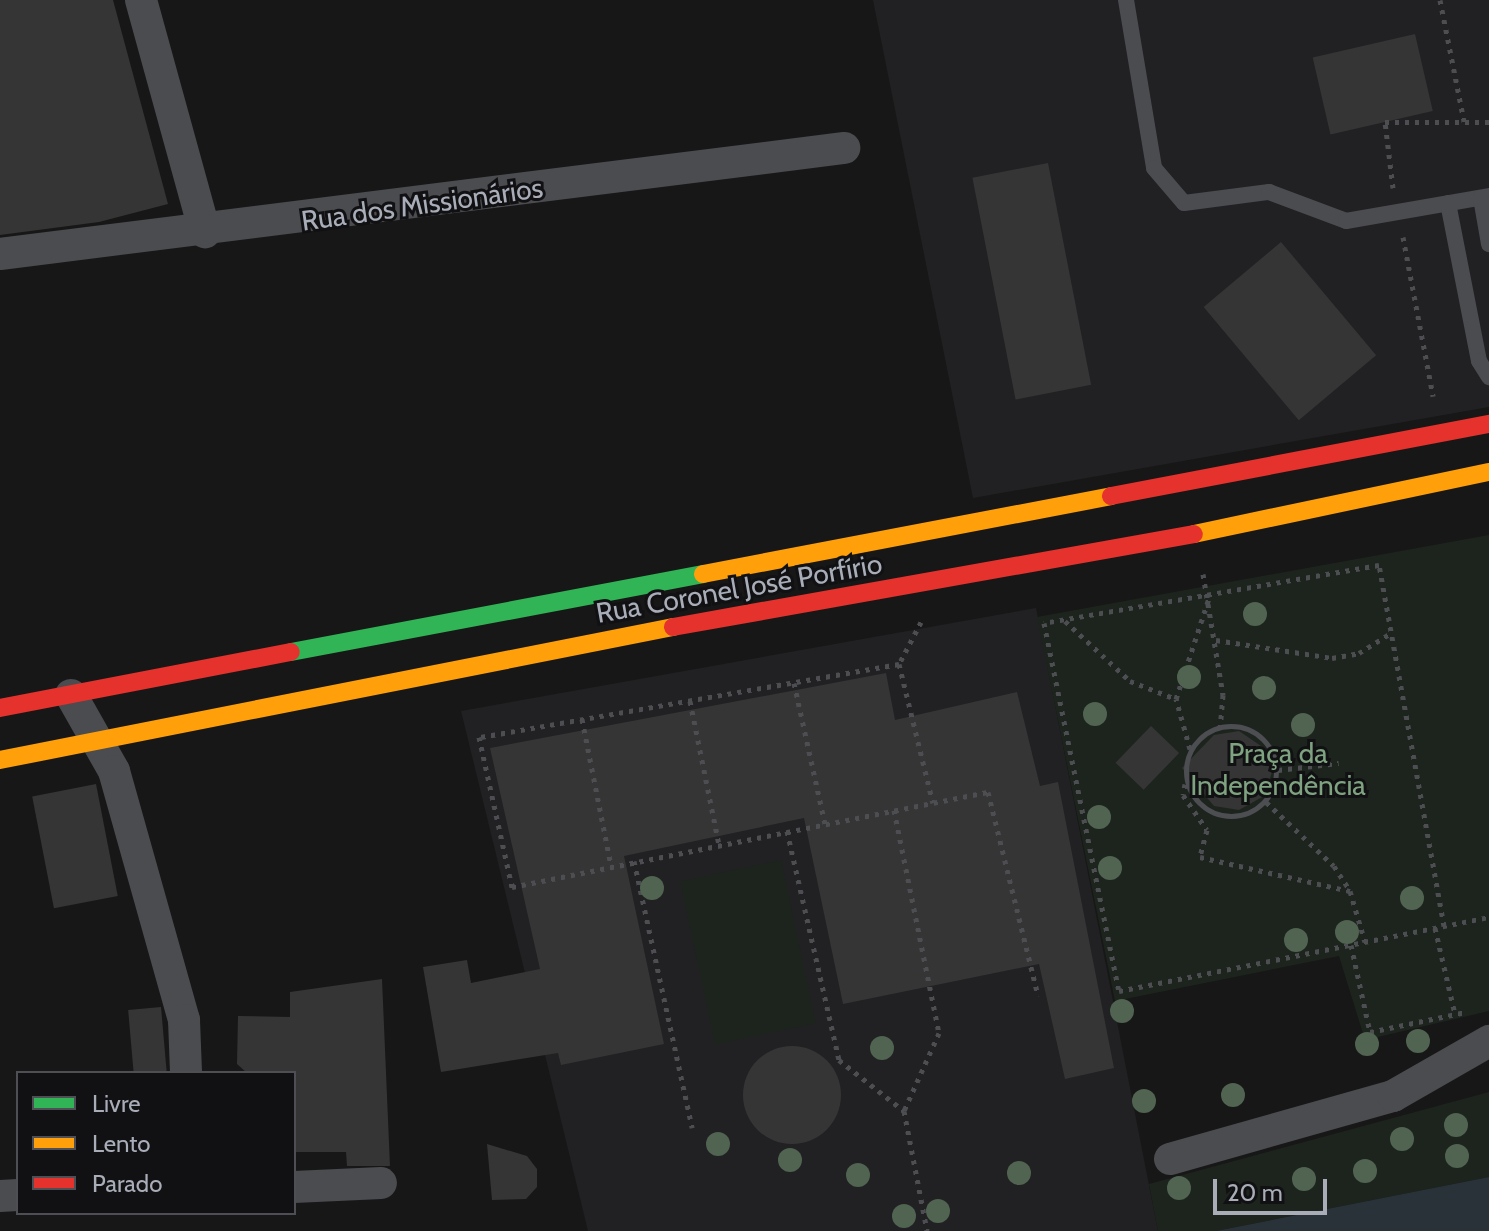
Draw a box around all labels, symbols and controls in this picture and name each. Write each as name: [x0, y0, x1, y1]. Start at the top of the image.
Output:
street label: Rua dos Missionários: [299, 170, 545, 238]
street label: Rua Coronel José Porfírio: [593, 546, 885, 630]
park label: Praça da Independência: [1190, 736, 1366, 802]
legend: [16, 1071, 296, 1215]
text: Livre: [92, 1089, 140, 1118]
text: Lento: [92, 1129, 151, 1158]
scale bar: [1217, 1163, 1331, 1213]
text: Parado: [92, 1169, 162, 1198]
text: 20 m: [1227, 1178, 1283, 1207]

